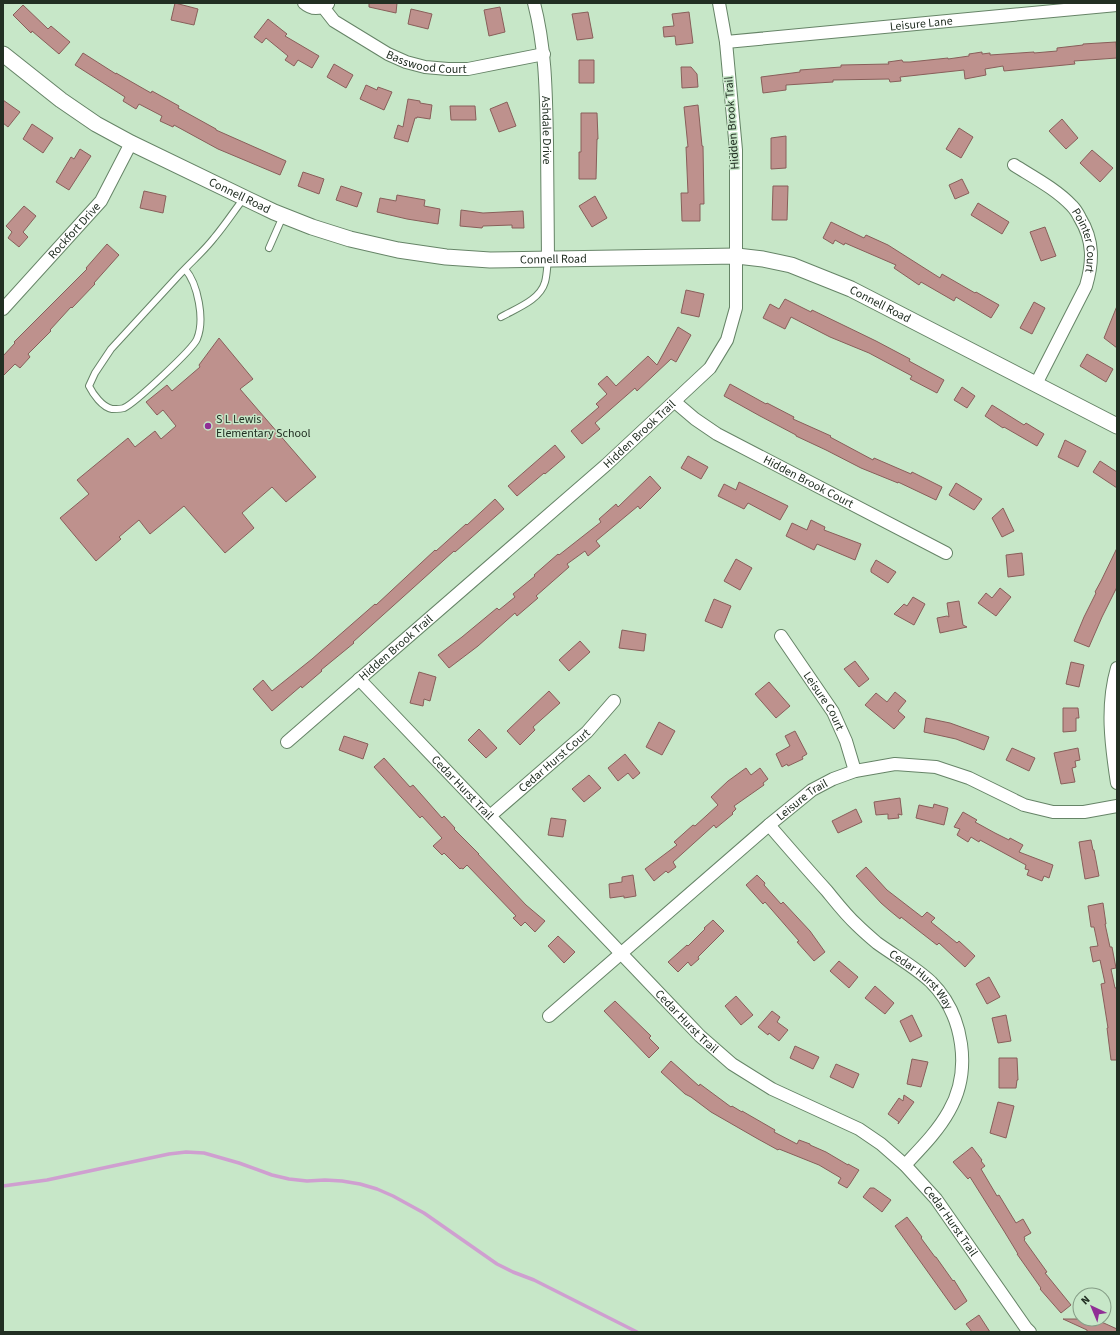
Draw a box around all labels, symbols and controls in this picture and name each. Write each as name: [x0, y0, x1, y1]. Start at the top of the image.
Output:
street label: Leisure Lane: [889, 12, 953, 35]
street label: Basswood Court: [384, 46, 466, 78]
street label: Hidden Brook Trail: [720, 76, 744, 170]
street label: Ashdale Drive: [537, 95, 556, 165]
street label: Connell Road: [206, 173, 273, 218]
street label: Rockfort Drive: [44, 198, 104, 263]
street label: Pointer Court: [1068, 205, 1100, 274]
street label: Connell Road: [520, 250, 587, 268]
street label: Connell Road: [847, 281, 914, 327]
street label: Hidden Brook Trail: [599, 396, 679, 472]
place label: S L Lewis Elementary School: [216, 411, 311, 442]
marker: S L Lewis Elementary School: [203, 421, 213, 431]
street label: Hidden Brook Court: [760, 451, 857, 512]
street label: Hidden Brook Trail: [355, 611, 437, 685]
street label: Leisure Court: [799, 668, 849, 733]
street label: Cedar Hurst Court: [515, 724, 594, 796]
street label: Cedar Hurst Trail: [428, 751, 498, 824]
street label: Leisure Trail: [773, 775, 830, 824]
street label: Cedar Hurst Way: [886, 945, 958, 1013]
street label: Cedar Hurst Trail: [651, 986, 722, 1057]
street label: Cedar Hurst Trail: [919, 1182, 982, 1260]
north arrow: [1072, 1287, 1112, 1327]
text: N: [1078, 1292, 1093, 1308]

